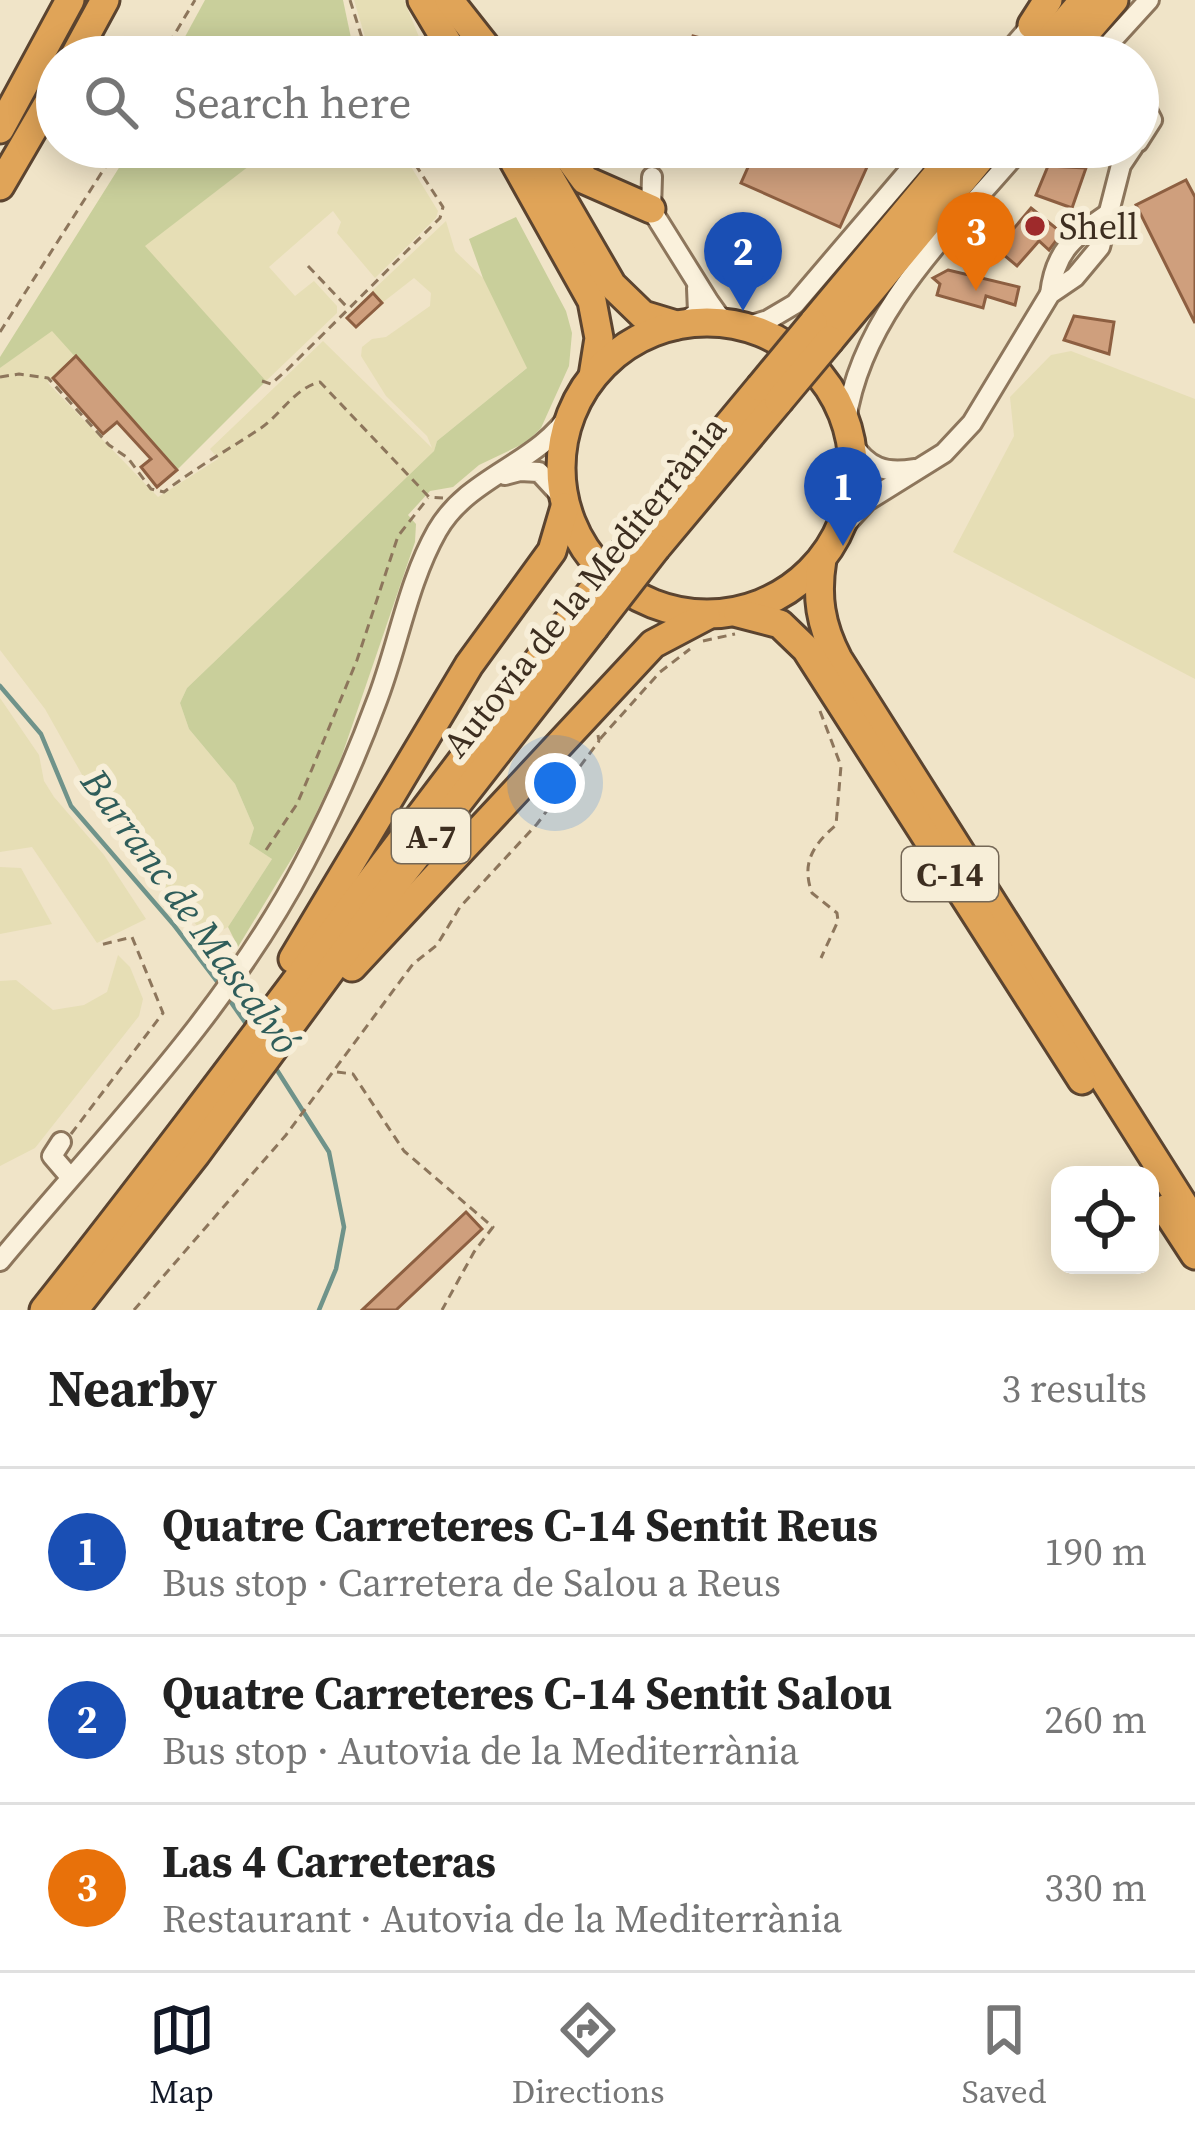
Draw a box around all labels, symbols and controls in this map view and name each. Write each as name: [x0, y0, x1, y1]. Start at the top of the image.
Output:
search box: [36, 36, 1159, 168]
icon: search: [78, 69, 144, 135]
text: Search here: [174, 71, 411, 133]
pin: 3: [937, 192, 1015, 291]
place label: Shell: [1059, 202, 1138, 251]
pin: 2: [704, 212, 782, 311]
marker: Shell: [1022, 213, 1048, 239]
street label: Autovia de la Mediterrània: [431, 405, 738, 767]
pin: 1: [804, 447, 882, 546]
your location: [525, 753, 585, 813]
water label: Barranc de Mascalvó: [69, 757, 312, 1065]
road number: A-7: [392, 809, 470, 863]
road number: C-14: [902, 847, 998, 901]
map controls: [1051, 1166, 1159, 1274]
button: locate: [1051, 1166, 1159, 1274]
text: Nearby: [48, 1353, 217, 1423]
text: 3 results: [1002, 1362, 1147, 1415]
text: Quatre Carreteres C-14 Sentit Reus: [162, 1494, 878, 1556]
text: 1: [76, 1525, 98, 1578]
text: 190 m: [1044, 1525, 1147, 1578]
text: Bus stop · Carretera de Salou a Reus: [162, 1556, 781, 1609]
text: Quatre Carreteres C-14 Sentit Salou: [162, 1662, 892, 1724]
text: 2: [76, 1693, 98, 1746]
text: 260 m: [1044, 1693, 1147, 1746]
text: Bus stop · Autovia de la Mediterrània: [162, 1724, 799, 1777]
text: Las 4 Carreteras: [162, 1830, 496, 1892]
text: 3: [76, 1861, 98, 1914]
text: 330 m: [1044, 1861, 1147, 1914]
text: Restaurant · Autovia de la Mediterrània: [162, 1892, 842, 1945]
tab: Map: [149, 1997, 215, 2114]
tab: Directions: [512, 1997, 665, 2114]
tab: Saved: [962, 1997, 1046, 2114]

